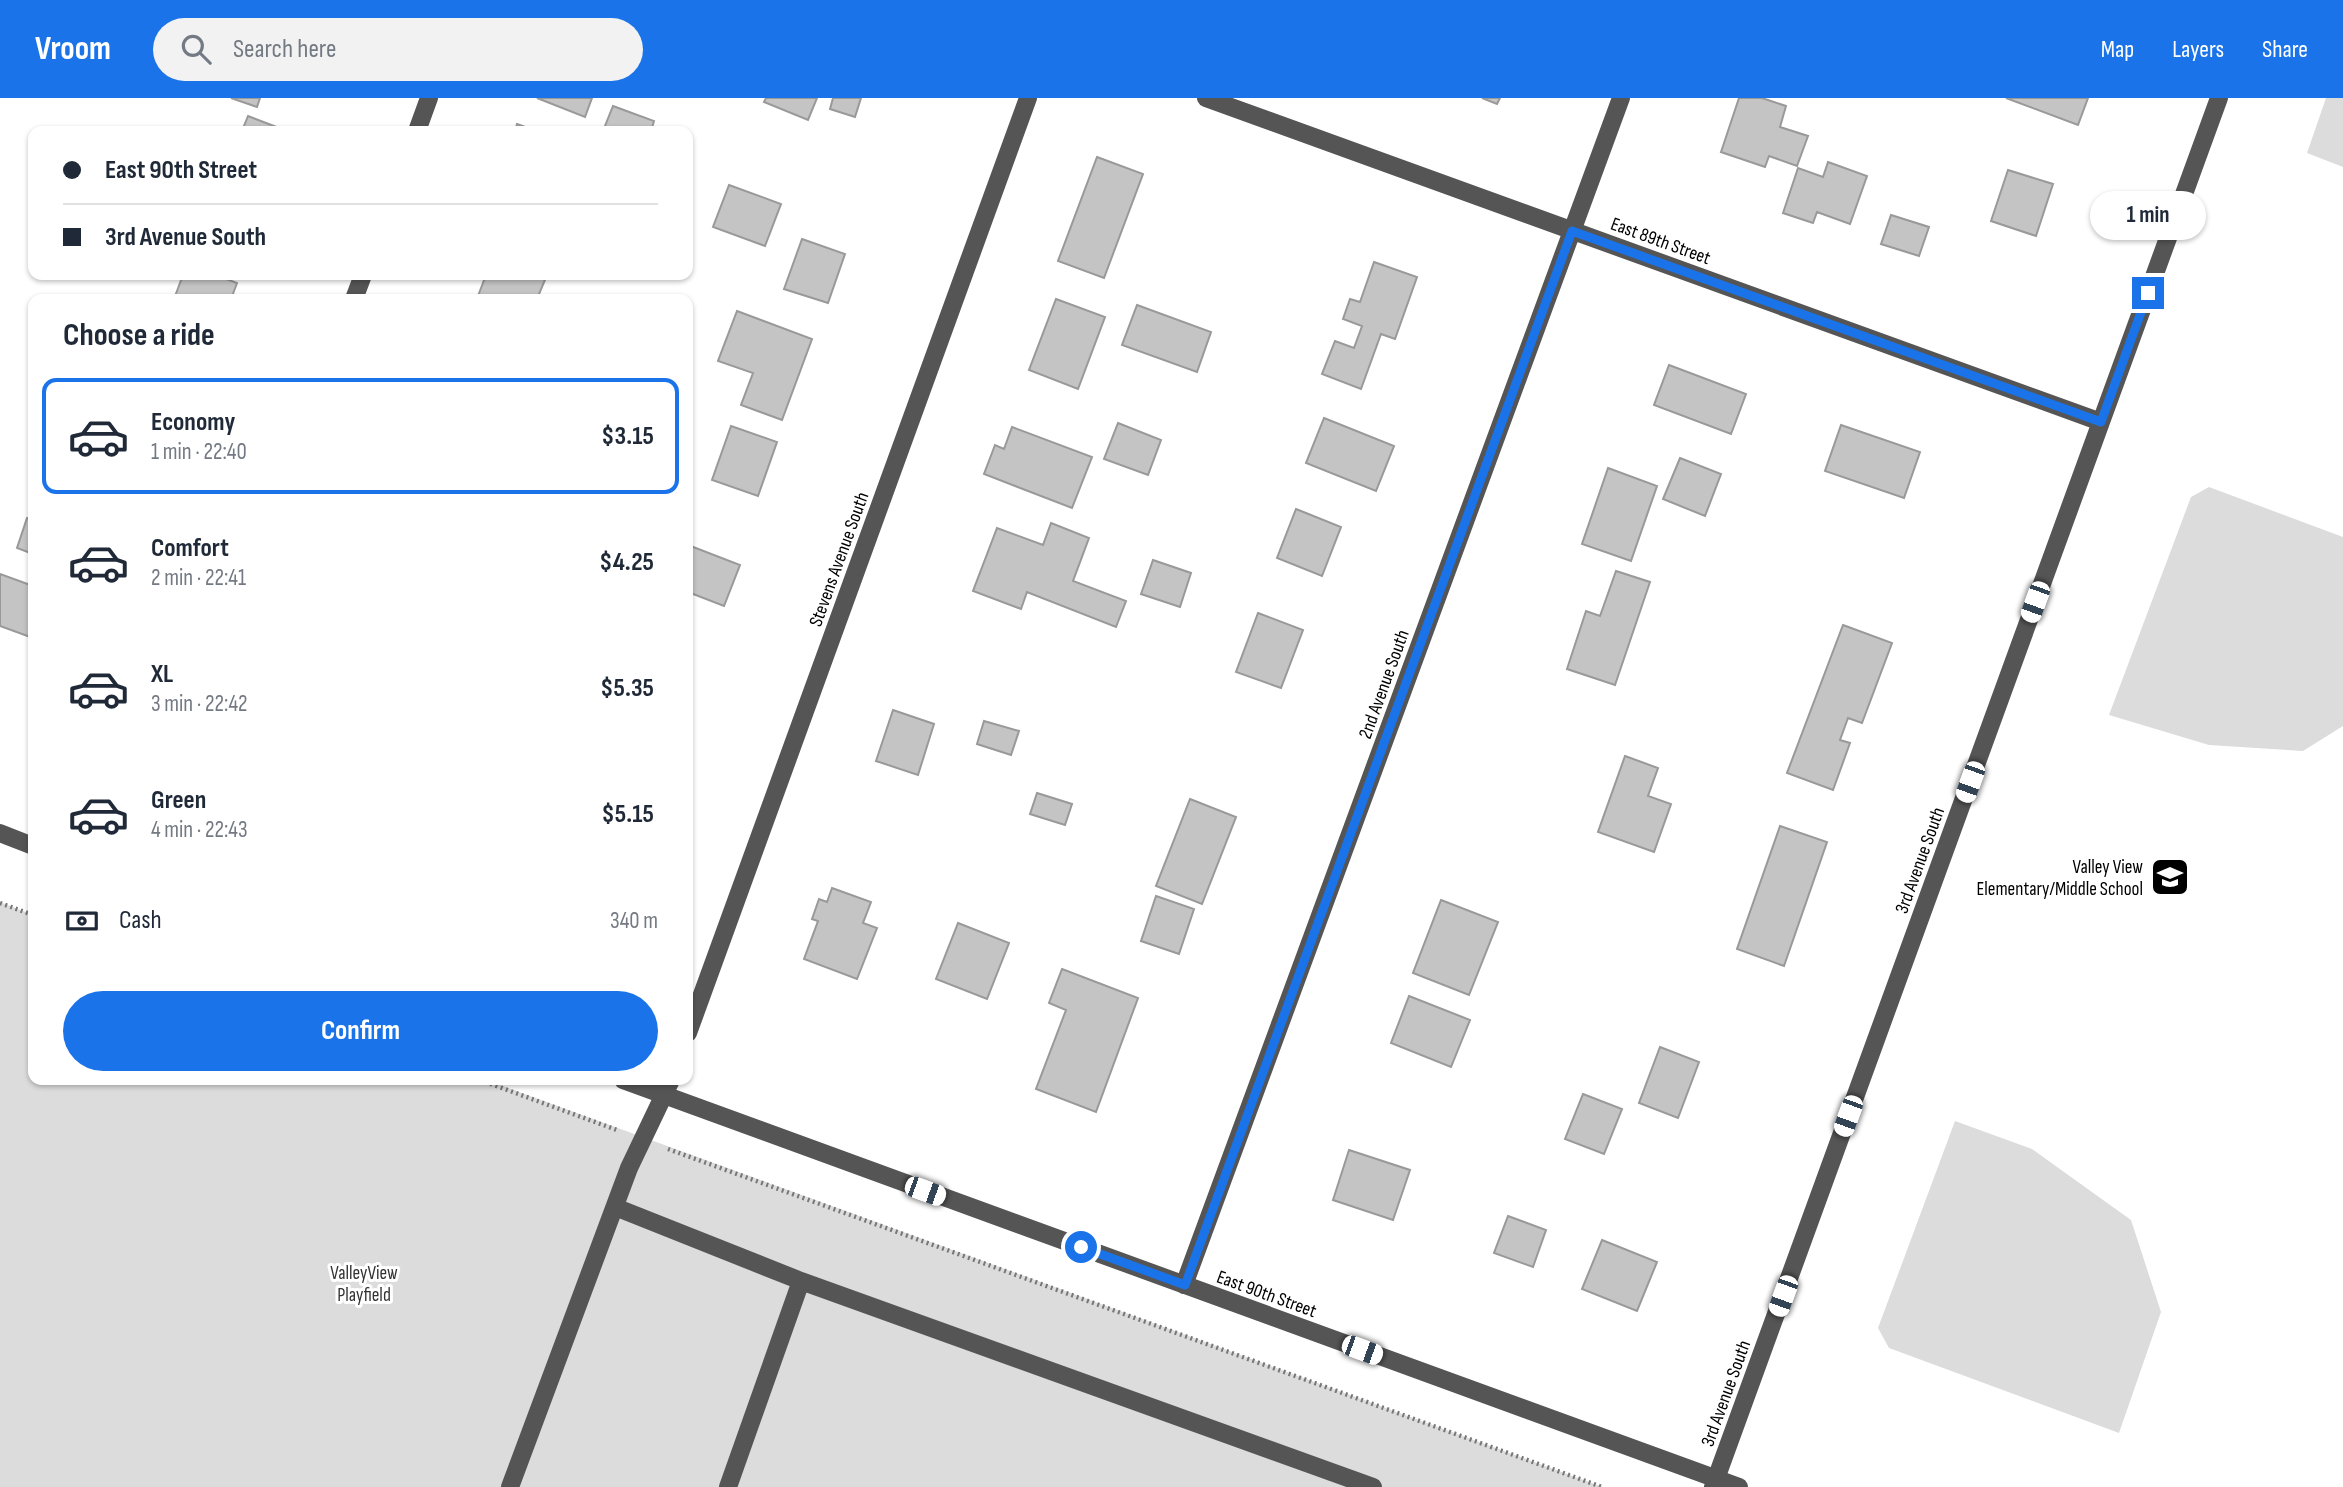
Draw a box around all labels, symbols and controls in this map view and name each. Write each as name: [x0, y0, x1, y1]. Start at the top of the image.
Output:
search box: [153, 18, 643, 81]
text: Vroom: [35, 29, 111, 69]
icon: search: [177, 30, 215, 68]
text: Search here: [233, 34, 336, 65]
text: Map: [2101, 35, 2134, 64]
text: Layers: [2172, 35, 2224, 64]
text: Share: [2262, 35, 2308, 64]
text: East 90th Street: [105, 155, 257, 186]
callout: 1 min: [2090, 192, 2206, 240]
text: 1 min: [2127, 201, 2169, 229]
street label: East 89th Street: [1607, 213, 1714, 270]
text: 3rd Avenue South: [105, 222, 266, 253]
route end: [2132, 277, 2164, 309]
text: Choose a ride: [63, 316, 215, 355]
icon: car: [67, 405, 130, 468]
text: Economy: [151, 407, 235, 438]
text: $3.15: [601, 421, 654, 452]
text: 1 min · 22:40: [151, 438, 247, 466]
street label: Stevens Avenue South: [804, 489, 874, 630]
icon: car: [67, 531, 130, 594]
text: Comfort: [151, 533, 229, 564]
text: $4.25: [599, 547, 654, 578]
text: 2 min · 22:41: [151, 564, 246, 592]
car: [2018, 579, 2053, 625]
street label: 2nd Avenue South: [1354, 627, 1415, 742]
icon: car: [67, 657, 130, 720]
text: XL: [151, 659, 173, 690]
text: $5.35: [600, 673, 654, 704]
text: 3 min · 22:42: [151, 690, 248, 718]
car: [1953, 759, 1988, 805]
icon: car: [67, 783, 130, 846]
text: Green: [151, 785, 206, 816]
text: $5.15: [602, 799, 654, 830]
street label: 3rd Avenue South: [1891, 804, 1950, 917]
text: 4 min · 22:43: [151, 816, 248, 844]
place label: Valley View Elementary/Middle School: [1976, 856, 2143, 901]
school or university icon: Valley View Elementary/Middle School: [2149, 856, 2191, 898]
icon: cash: [63, 902, 101, 940]
text: Cash: [119, 905, 162, 936]
text: 340 m: [610, 907, 658, 935]
button: Confirm: [63, 991, 658, 1071]
car: [1831, 1093, 1866, 1139]
car: [902, 1174, 949, 1208]
route start: [1065, 1231, 1097, 1263]
park label: ValleyView Playfield: [330, 1262, 398, 1307]
street label: East 90th Street: [1213, 1266, 1320, 1323]
car: [1766, 1273, 1801, 1319]
car: [1339, 1333, 1386, 1367]
street label: 3rd Avenue South: [1697, 1337, 1756, 1450]

